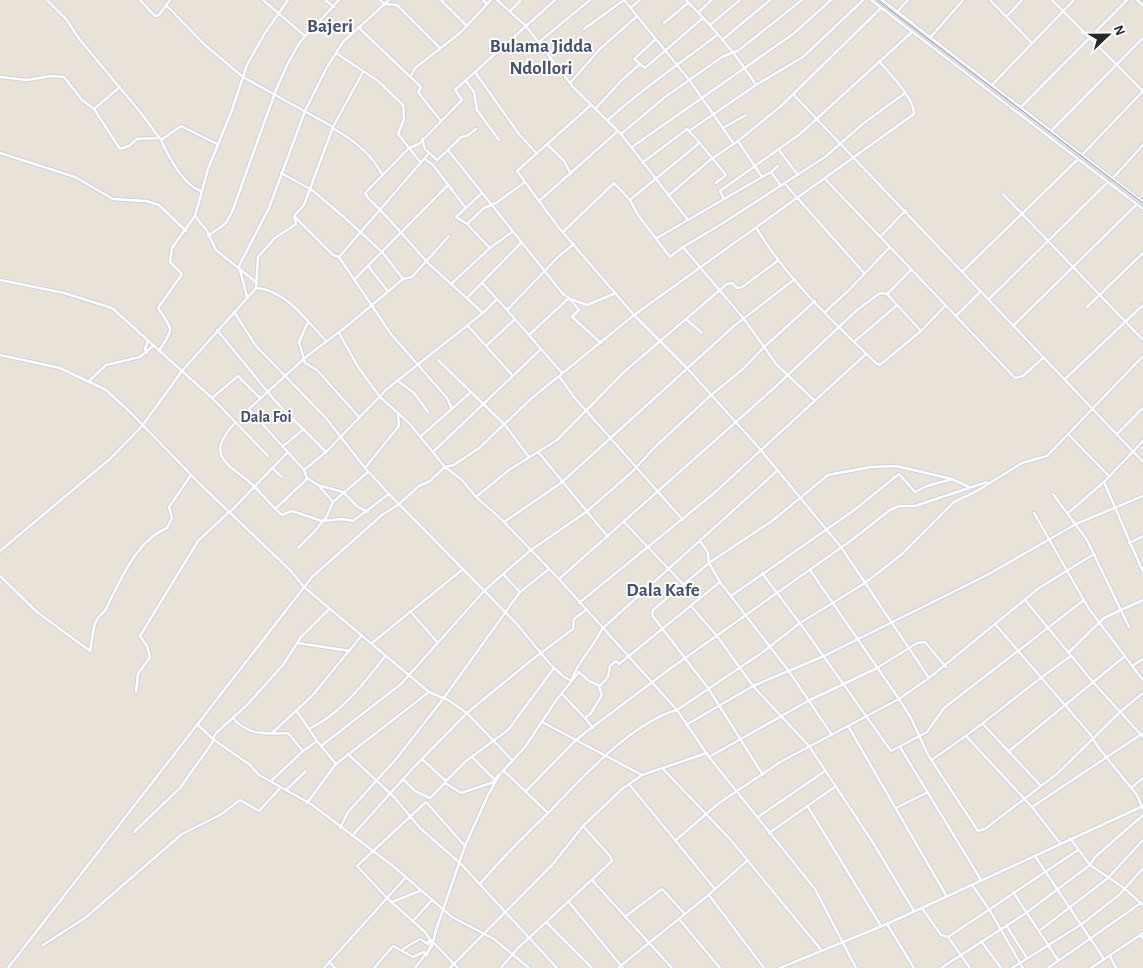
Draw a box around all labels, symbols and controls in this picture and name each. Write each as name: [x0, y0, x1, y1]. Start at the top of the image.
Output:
north arrow: [1083, 10, 1133, 60]
district label: Bajeri: [307, 17, 353, 36]
text: N: [1111, 23, 1127, 38]
district label: Bulama Jidda Ndollori: [490, 37, 592, 78]
district label: Dala Foi: [240, 409, 292, 425]
district label: Dala Kafe: [626, 581, 700, 600]

